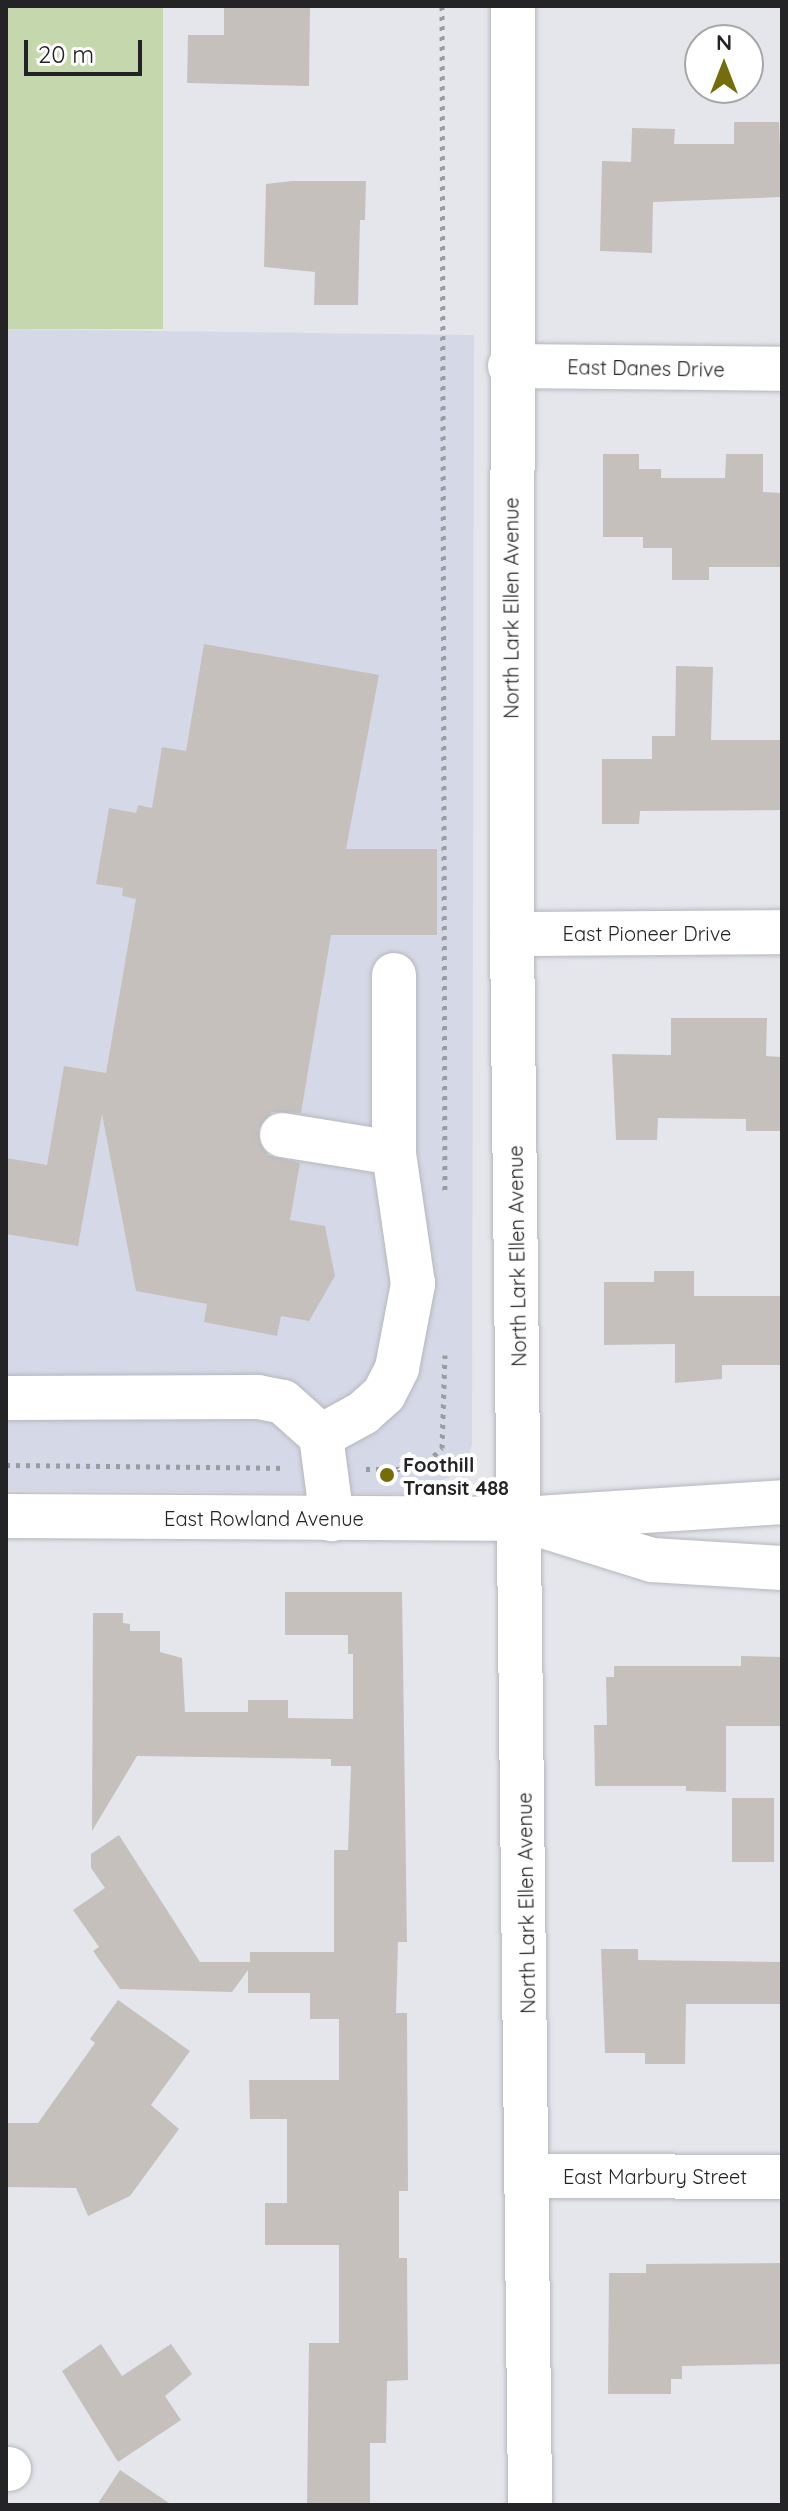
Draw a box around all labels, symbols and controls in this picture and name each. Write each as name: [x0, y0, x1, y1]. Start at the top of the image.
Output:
scale bar: [28, 24, 146, 74]
north arrow: [684, 24, 764, 104]
text: N: [716, 28, 732, 56]
text: 20 m: [38, 39, 94, 69]
street label: East Danes Drive: [567, 355, 725, 381]
street label: North Lark Ellen Avenue: [499, 497, 523, 719]
street label: East Pioneer Drive: [563, 921, 731, 945]
street label: North Lark Ellen Avenue: [503, 1145, 531, 1367]
place label: Foothill Transit 488: [403, 1452, 509, 1499]
marker: Foothill Transit 488: [378, 1466, 396, 1484]
street label: East Rowland Avenue: [164, 1506, 364, 1530]
street label: North Lark Ellen Avenue: [512, 1792, 540, 2014]
street label: East Marbury Street: [563, 2164, 747, 2188]

